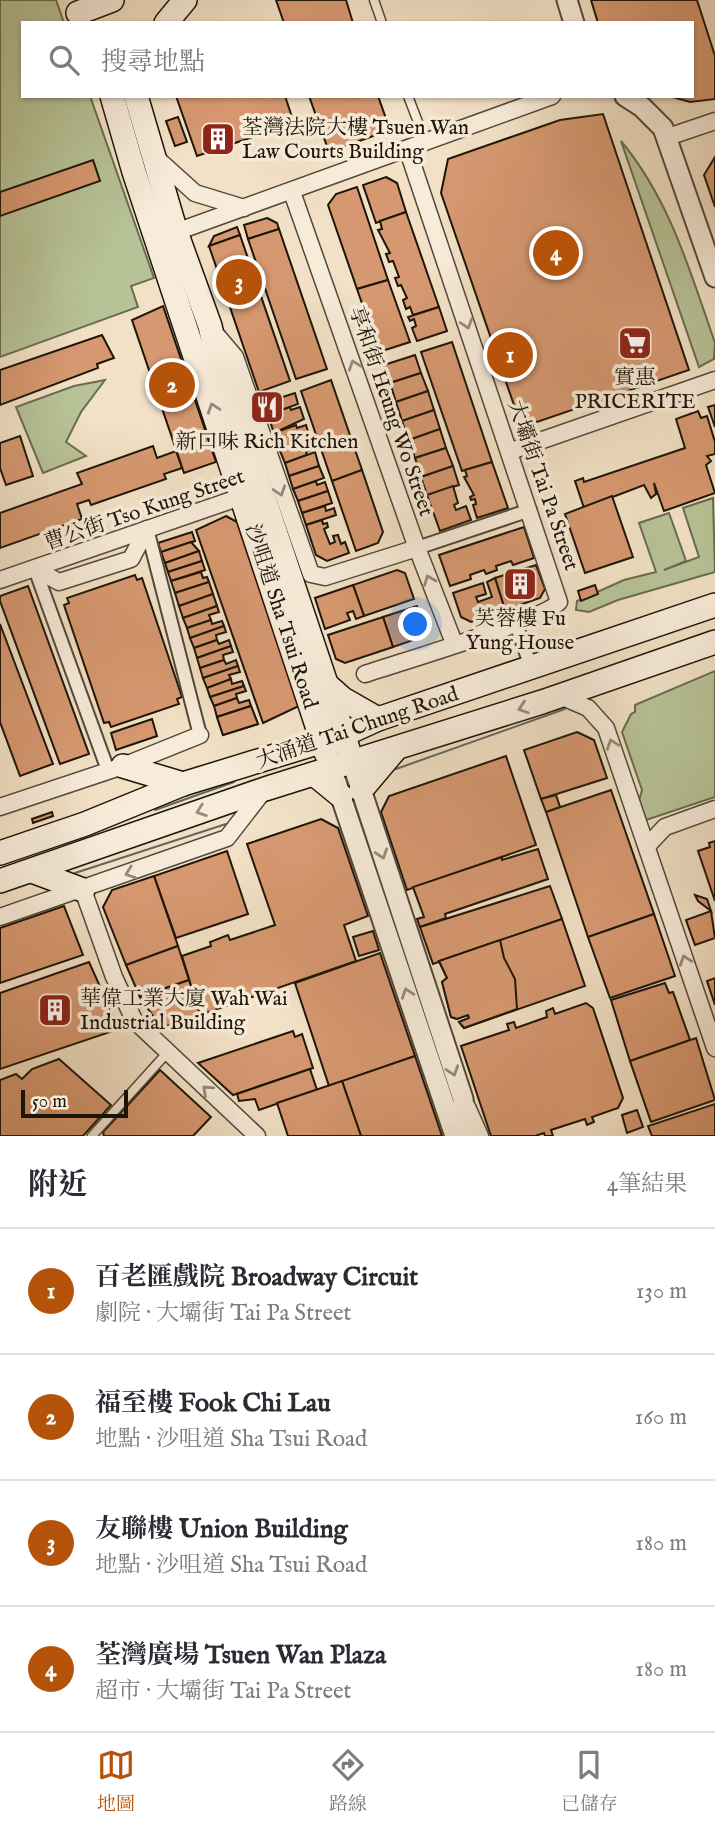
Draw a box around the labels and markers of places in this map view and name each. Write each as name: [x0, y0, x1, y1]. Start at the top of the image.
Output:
place label: 荃灣法院大樓 Tsuen Wan Law Courts Building: [242, 115, 469, 166]
building icon: 荃灣法院大樓 Tsuen Wan Law Courts Building: [199, 120, 237, 158]
pin: 4: [533, 227, 579, 279]
pin: 3: [216, 256, 262, 308]
supermarket icon: 實惠 PRICERITE: [616, 324, 654, 362]
pin: 1: [487, 329, 533, 381]
pin: 2: [149, 359, 195, 411]
place label: 實惠 PRICERITE: [574, 365, 696, 416]
restaurant icon: 新口味 Rich Kitchen: [248, 388, 286, 426]
place label: 新口味 Rich Kitchen: [176, 429, 358, 456]
building icon: 芙蓉樓 Fu Yung House: [501, 565, 539, 603]
place label: 芙蓉樓 Fu Yung House: [466, 606, 574, 657]
place label: 華偉工業大廈 Wah Wai Industrial Building: [80, 986, 288, 1037]
building icon: 華偉工業大廈 Wah Wai Industrial Building: [36, 991, 74, 1029]

